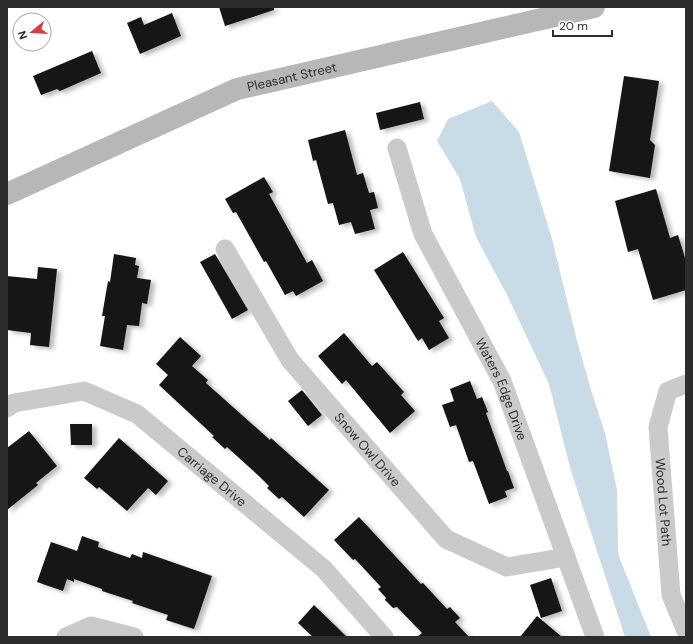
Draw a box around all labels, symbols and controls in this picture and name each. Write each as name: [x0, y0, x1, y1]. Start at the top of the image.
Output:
north arrow: [12, 12, 52, 52]
scale bar: [553, 12, 612, 38]
text: 20 m: [559, 18, 588, 34]
text: N: [15, 29, 30, 41]
street label: Pleasant Street: [245, 58, 338, 95]
street label: Waters Edge Drive: [472, 335, 531, 443]
street label: Snow Owl Drive: [331, 409, 405, 490]
street label: Carriage Drive: [174, 443, 250, 510]
street label: Wood Lot Path: [652, 457, 676, 547]

